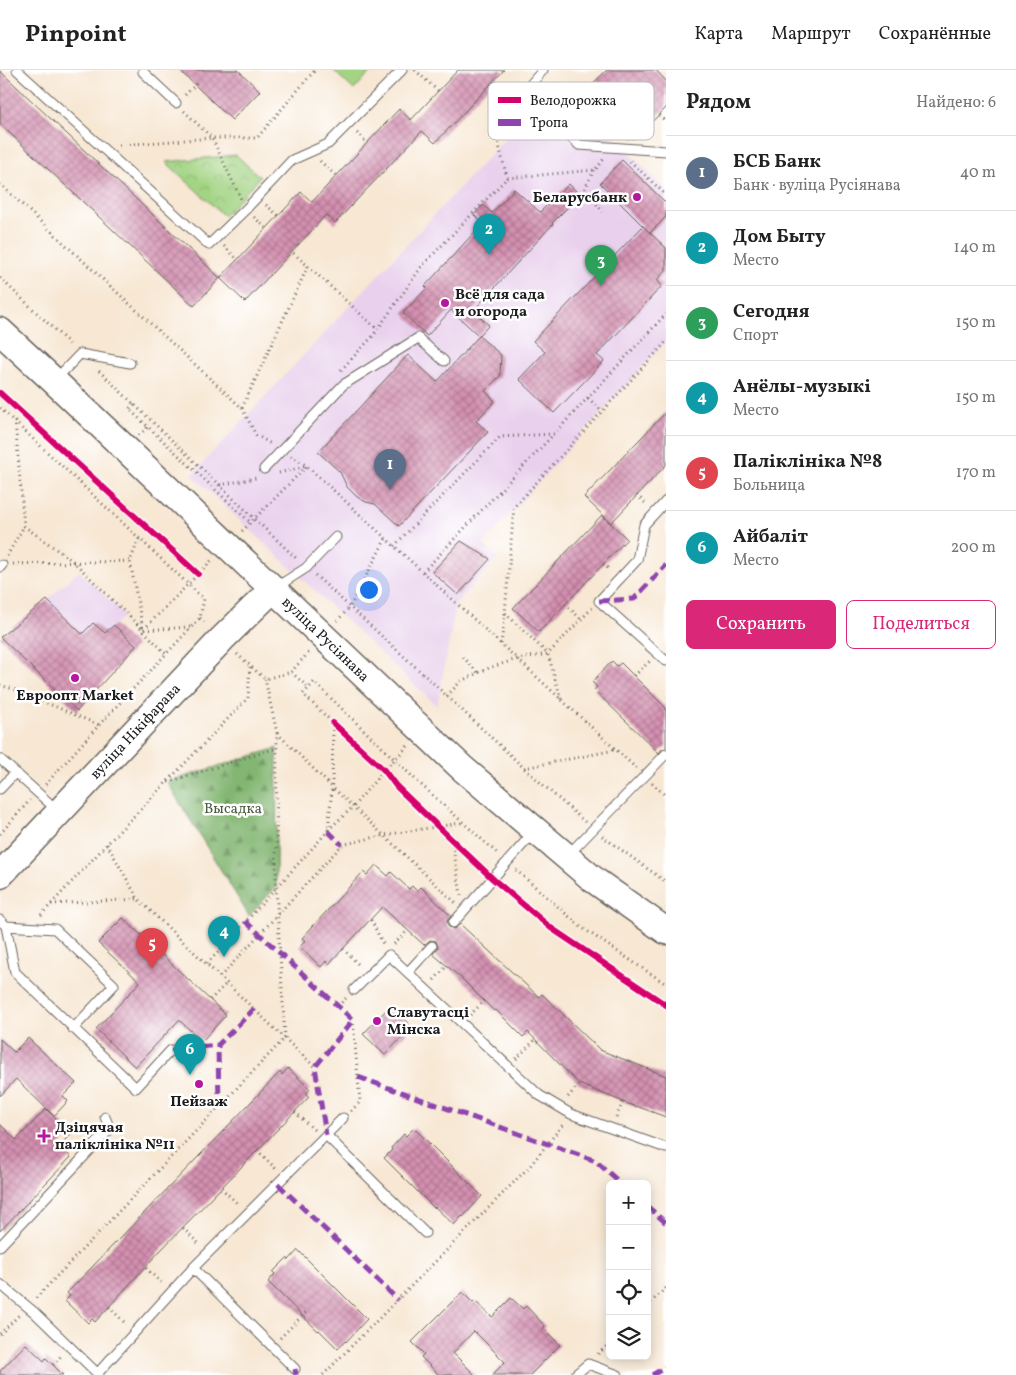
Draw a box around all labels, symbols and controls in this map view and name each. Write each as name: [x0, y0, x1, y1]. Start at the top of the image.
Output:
text: Pinpoint: [25, 18, 127, 52]
text: Карта: [694, 22, 743, 47]
text: Маршрут: [771, 22, 851, 47]
text: Сохранённые: [879, 22, 991, 47]
legend: [488, 82, 654, 140]
text: Рядом: [686, 88, 751, 117]
text: Велодорожка: [530, 92, 617, 111]
text: Найдено: 6: [916, 92, 996, 114]
text: Тропа: [530, 114, 568, 133]
text: БСБ Банк: [733, 149, 821, 175]
text: 1: [699, 162, 705, 184]
text: 40 m: [960, 162, 996, 184]
text: Банк · вуліца Русіянава: [733, 175, 901, 197]
place label: Беларусбанк: [533, 188, 627, 209]
marker: Беларусбанк: [631, 191, 643, 203]
pin: 2: [473, 214, 505, 255]
text: Дом Быту: [733, 224, 826, 250]
text: 2: [698, 237, 706, 259]
text: 140 m: [954, 237, 996, 259]
pin: 3: [585, 245, 617, 286]
text: Место: [733, 250, 779, 272]
place label: Всё для сада и огорода: [455, 285, 545, 323]
marker: Всё для сада и огорода: [439, 297, 451, 309]
text: Сегодня: [733, 299, 810, 325]
text: 3: [698, 312, 706, 334]
text: 150 m: [955, 312, 996, 334]
text: Спорт: [733, 325, 778, 347]
text: Анёлы-музыкі: [733, 374, 871, 400]
text: 4: [697, 387, 707, 409]
text: 150 m: [955, 387, 996, 409]
text: Место: [733, 400, 779, 422]
pin: 1: [374, 449, 406, 490]
text: Паліклініка №8: [733, 449, 882, 475]
text: 5: [698, 462, 706, 484]
text: 170 m: [956, 462, 996, 484]
text: Больница: [733, 475, 805, 497]
text: Айбаліт: [733, 524, 808, 550]
text: 6: [698, 537, 706, 559]
text: 200 m: [951, 537, 996, 559]
text: Место: [733, 550, 779, 572]
your location: [356, 577, 382, 603]
street label: вуліца Русіянава: [276, 593, 373, 687]
button: Сохранить: [686, 600, 836, 649]
button: Поделиться: [846, 600, 996, 649]
marker: Евроопт Market: [69, 672, 81, 684]
street label: вуліца Нікіфарава: [86, 679, 186, 785]
place label: Евроопт Market: [16, 686, 134, 707]
park label: Высадка: [204, 799, 262, 820]
pin: 4: [208, 916, 240, 957]
pin: 5: [136, 928, 168, 969]
place label: Славутасці Мінска: [387, 1003, 469, 1041]
marker: Славутасці Мінска: [371, 1015, 383, 1027]
pin: 6: [174, 1034, 206, 1075]
marker: Пейзаж: [193, 1078, 205, 1090]
place label: Пейзаж: [170, 1092, 228, 1113]
place label: Дзіцячая паліклініка №11: [55, 1118, 175, 1156]
marker: Дзіцячая паліклініка №11: [37, 1129, 51, 1143]
map controls: [606, 1180, 651, 1360]
button: +: [606, 1180, 651, 1225]
button: −: [606, 1225, 651, 1270]
button: locate: [606, 1270, 651, 1315]
button: layers: [606, 1315, 651, 1360]

